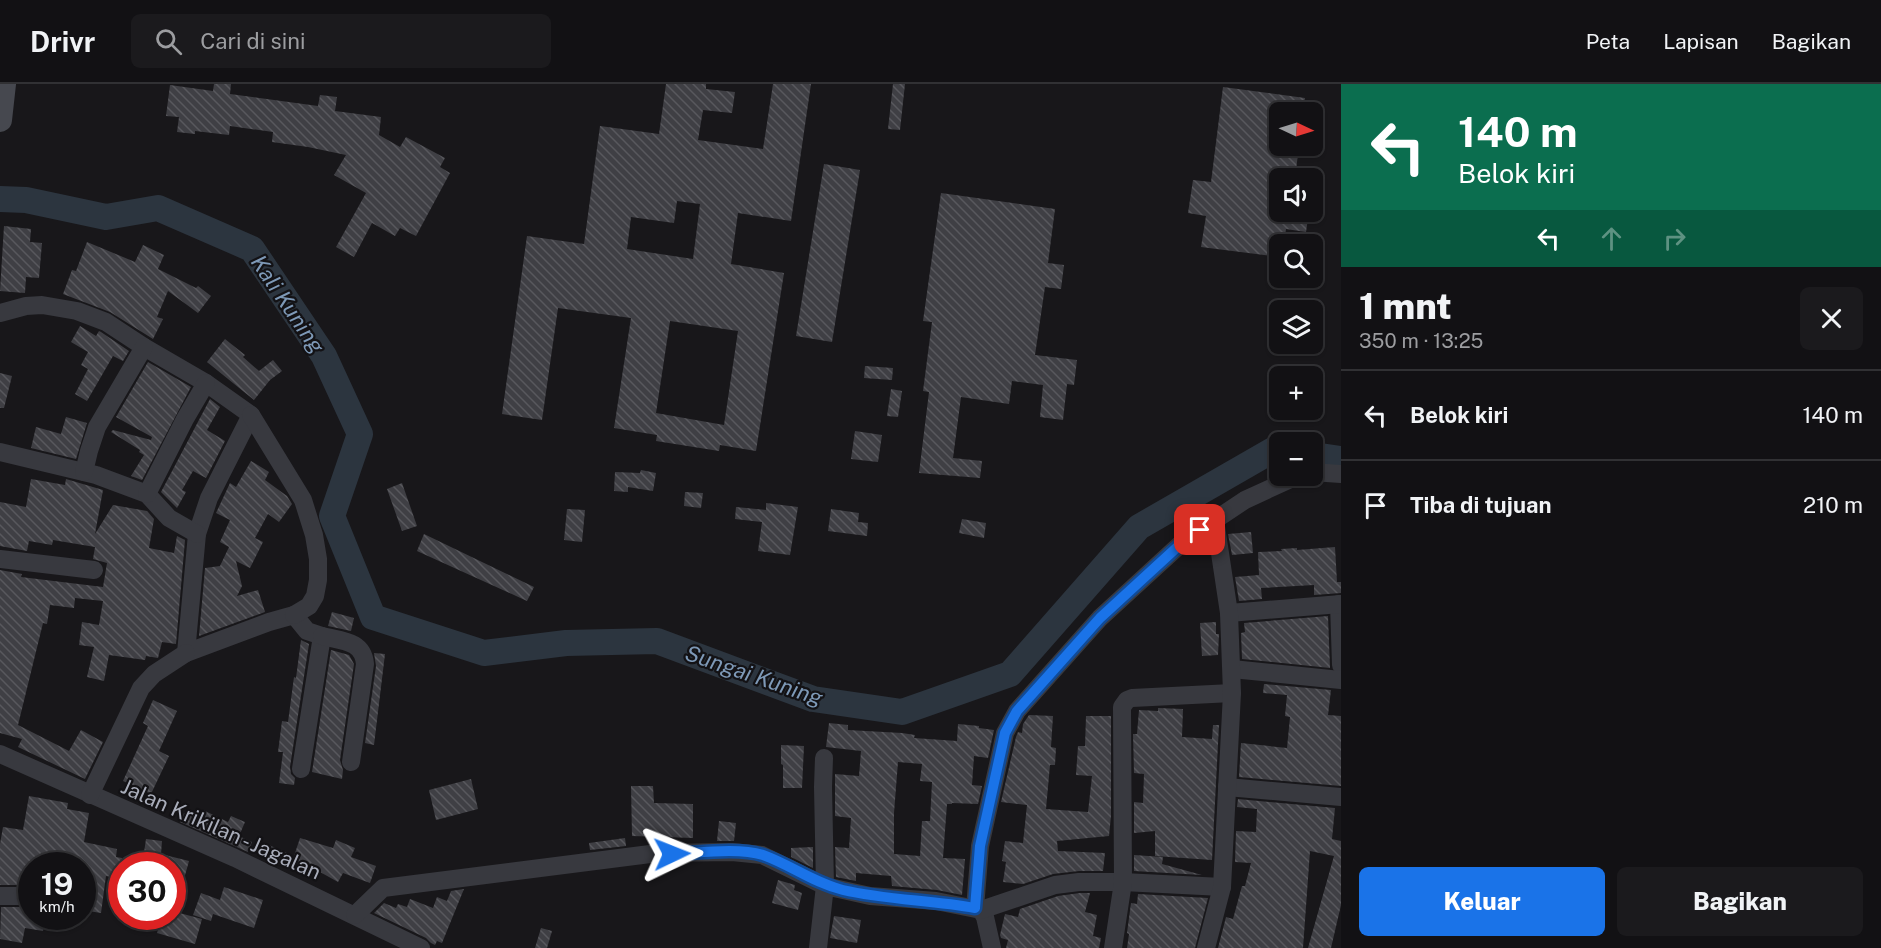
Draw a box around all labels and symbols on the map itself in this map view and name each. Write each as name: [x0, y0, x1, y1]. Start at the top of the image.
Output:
north arrow: [1269, 102, 1323, 156]
water label: Kali Kuning: [246, 250, 331, 359]
pin: [1174, 504, 1225, 555]
water label: Sungai Kuning: [682, 639, 827, 711]
street label: Jalan Krikilan - Jagalan: [117, 774, 325, 884]
position arrow: [640, 822, 704, 886]
speed limit sign: 30: [108, 852, 186, 930]

